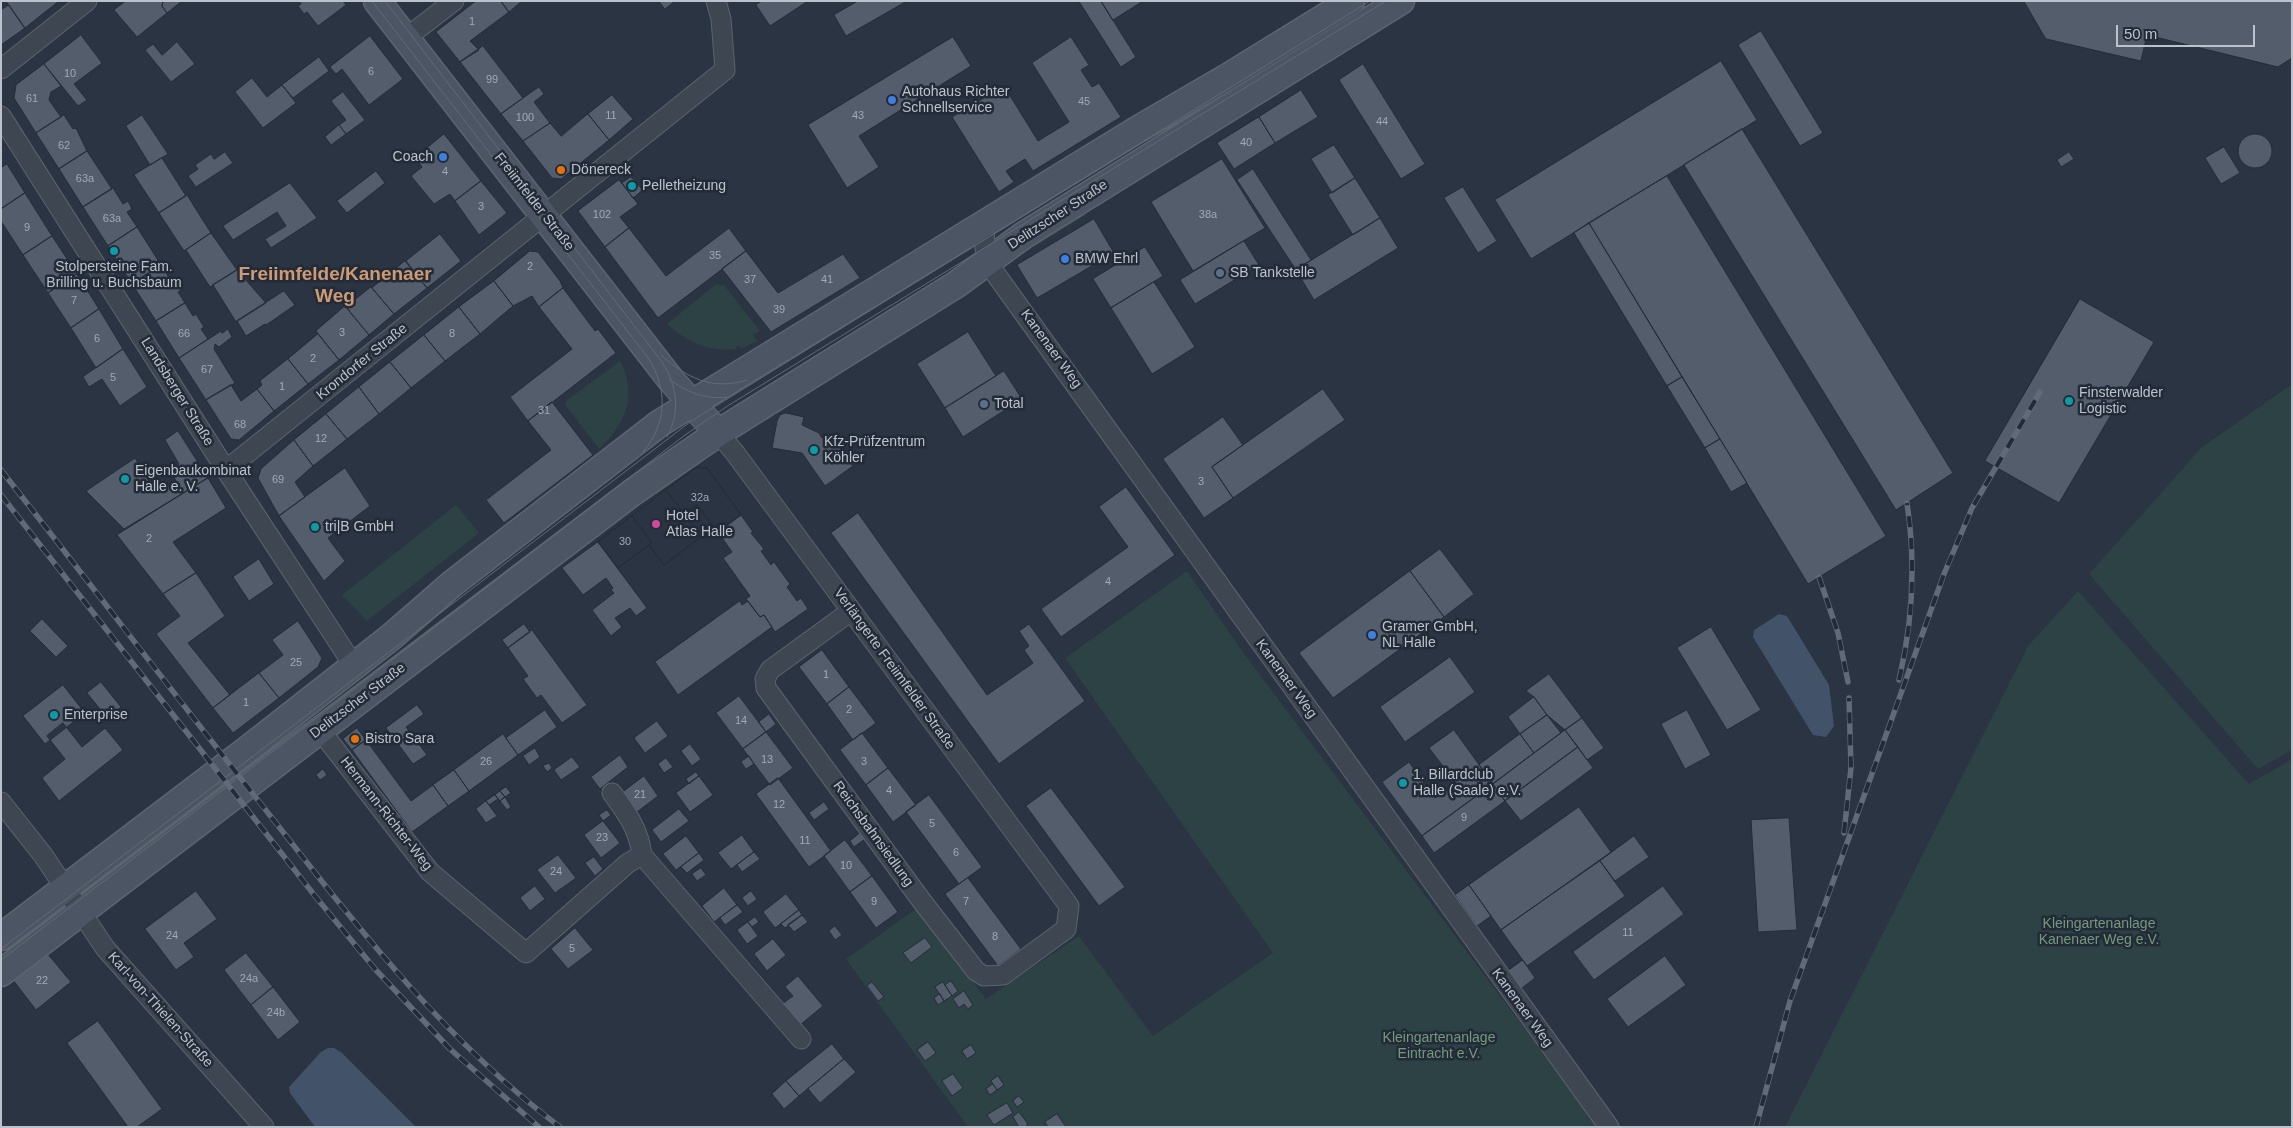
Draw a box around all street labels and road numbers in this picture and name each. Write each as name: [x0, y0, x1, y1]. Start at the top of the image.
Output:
street label: Freiimfelder Straße: [491, 150, 577, 254]
street label: Delitzscher Straße: [1005, 177, 1111, 253]
street label: Kanenaer Weg: [1017, 306, 1085, 392]
street label: Krondorfer Straße: [313, 320, 411, 404]
street label: Landsberger Straße: [137, 335, 217, 449]
street label: Verlängerte Freiimfelder Straße: [830, 585, 958, 753]
street label: Kanenaer Weg: [1252, 636, 1320, 722]
street label: Delitzscher Straße: [307, 660, 409, 742]
street label: Hermann-Richter-Weg: [336, 754, 436, 874]
street label: Reichsbahnsiedlung: [829, 778, 917, 890]
street label: Karl-von-Thielen-Straße: [104, 949, 216, 1071]
street label: Kanenaer Weg: [1488, 965, 1556, 1051]

